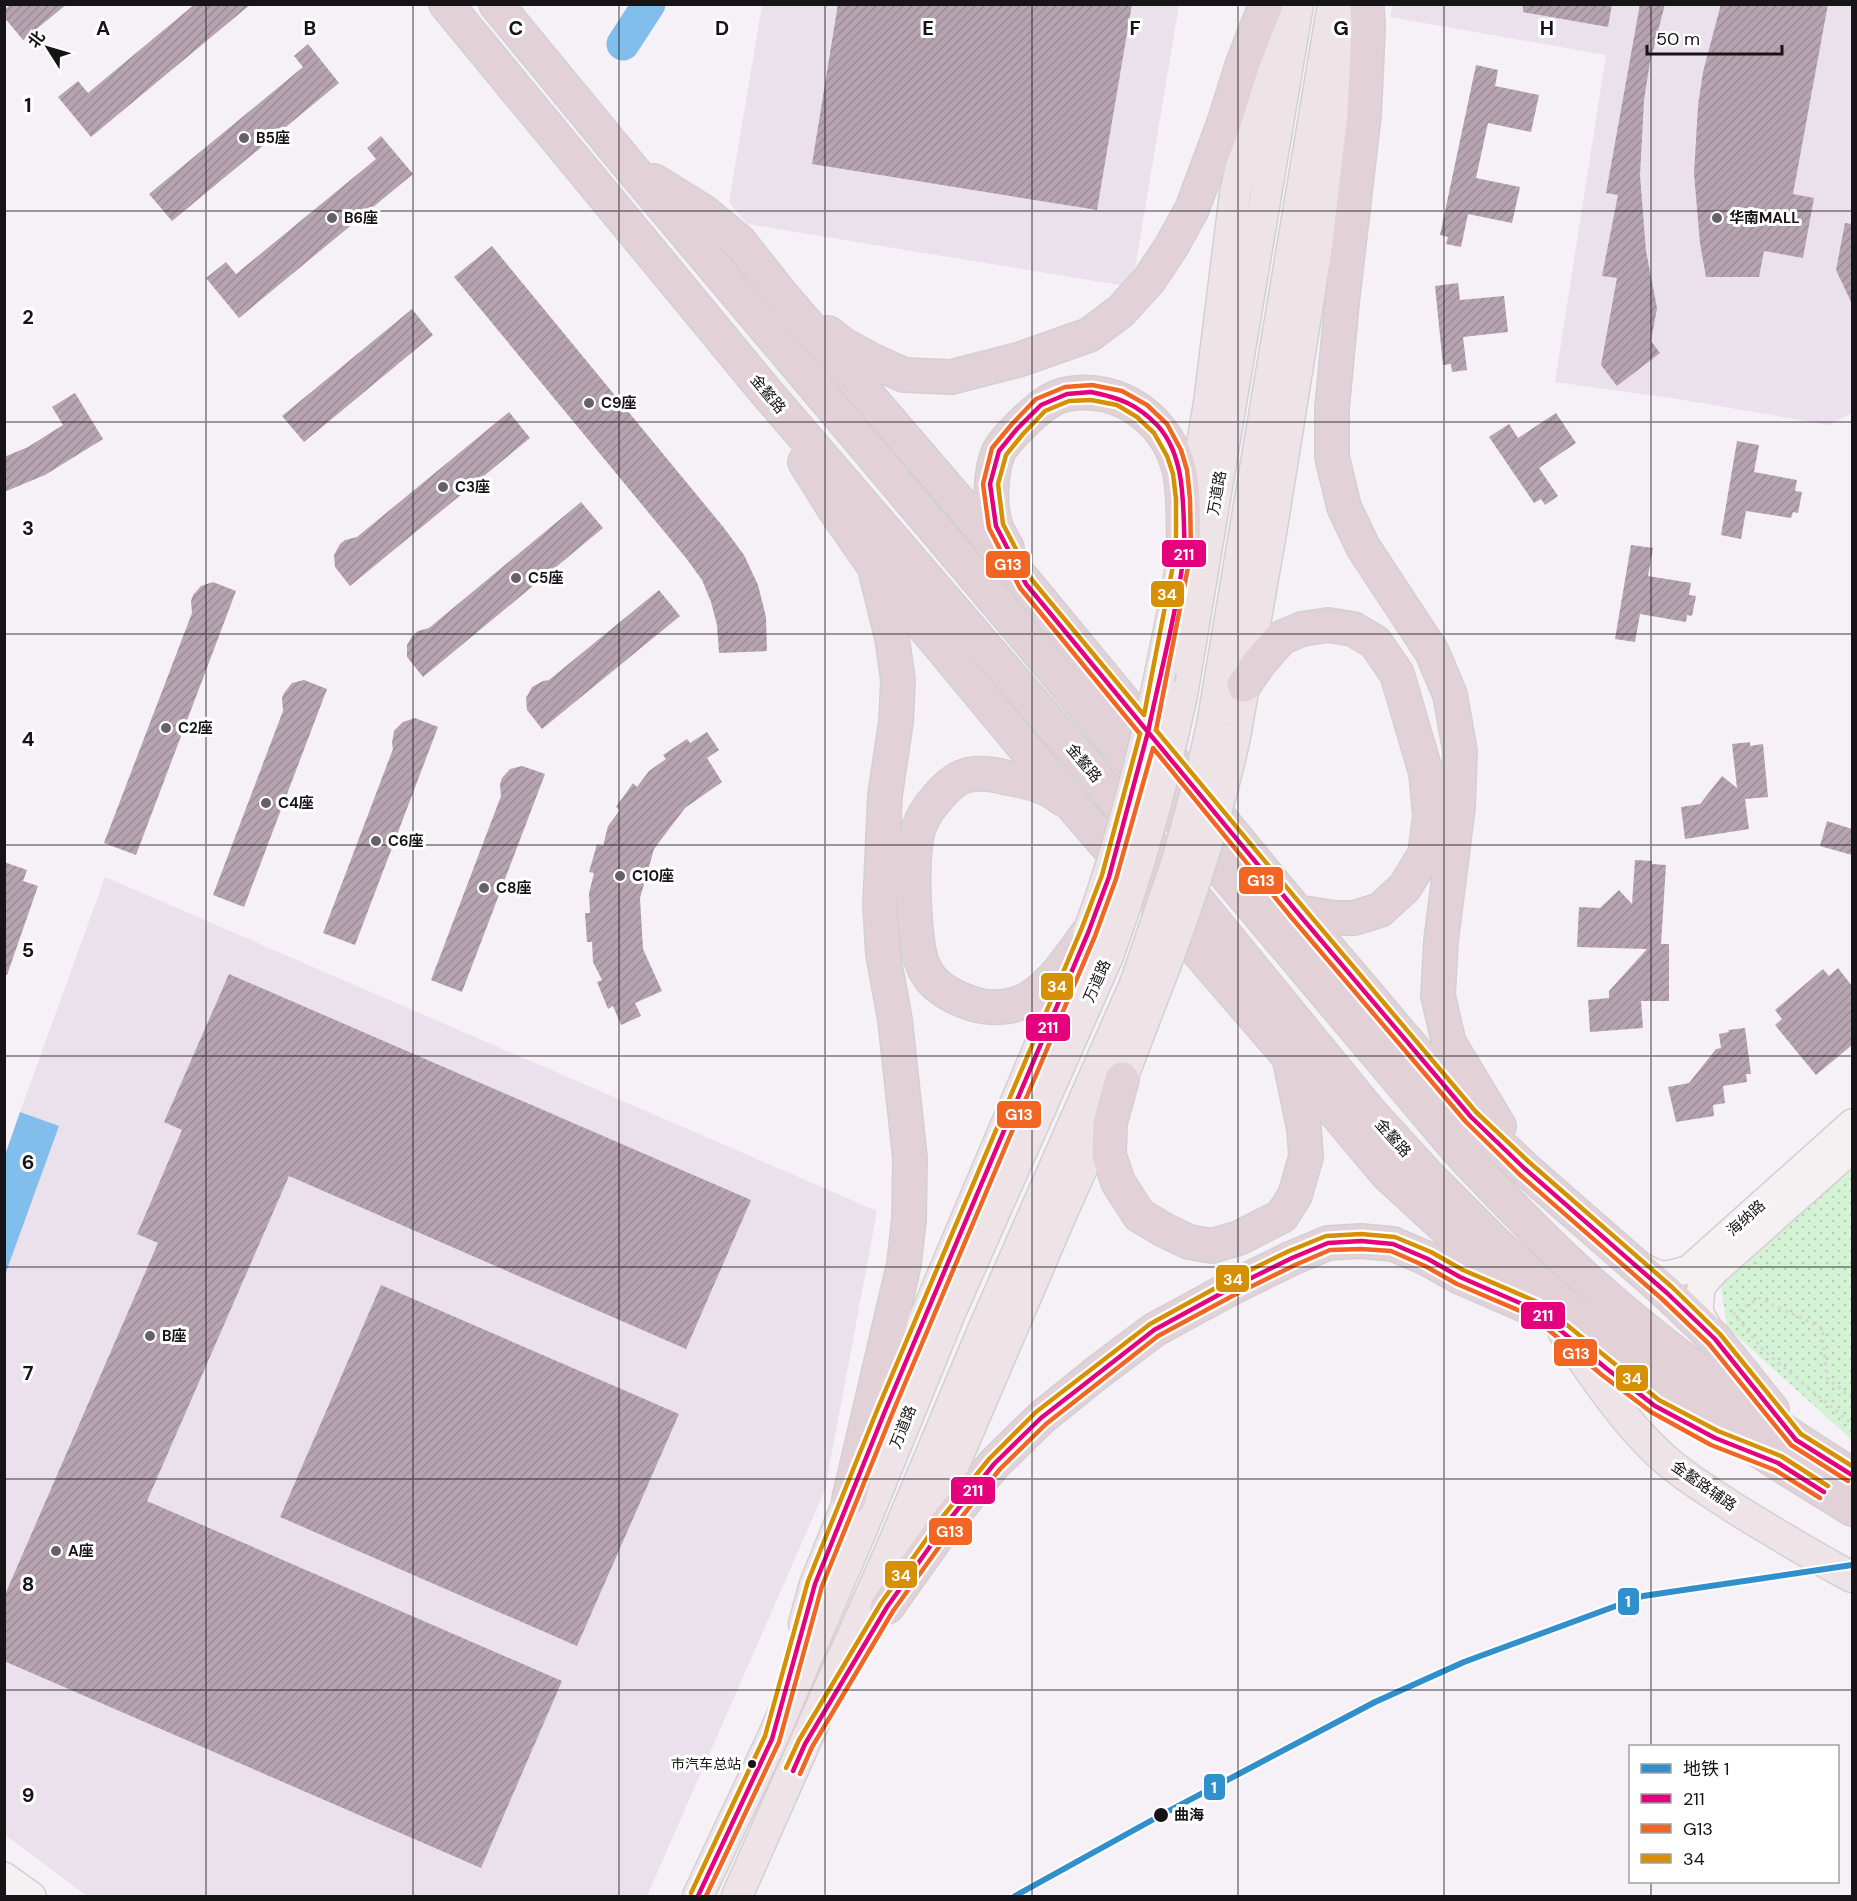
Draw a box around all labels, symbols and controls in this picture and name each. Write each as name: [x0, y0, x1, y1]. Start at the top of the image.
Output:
text: A: [96, 15, 110, 41]
text: B: [304, 15, 316, 41]
text: C: [509, 15, 523, 41]
text: D: [715, 15, 729, 41]
text: E: [922, 15, 934, 41]
text: F: [1129, 15, 1141, 41]
text: G: [1333, 15, 1349, 41]
text: H: [1540, 15, 1554, 41]
north arrow: [18, 18, 78, 78]
scale bar: [1647, 18, 1782, 56]
text: 北: [23, 27, 50, 52]
text: 50 m: [1656, 27, 1700, 51]
text: 1: [24, 92, 32, 118]
place label: B5座: [256, 128, 290, 148]
marker: B5座: [237, 131, 251, 145]
place label: B6座: [344, 208, 378, 228]
place label: 华南MALL: [1729, 208, 1800, 228]
marker: B6座: [325, 211, 339, 225]
marker: 华南MALL: [1710, 211, 1724, 225]
text: 2: [22, 304, 34, 330]
street label: 金鳌路: [746, 370, 790, 418]
place label: C9座: [601, 393, 637, 413]
marker: C9座: [582, 396, 596, 410]
street label: 万道路: [1203, 469, 1231, 517]
place label: C3座: [455, 477, 490, 497]
marker: C3座: [436, 480, 450, 494]
text: 3: [22, 515, 34, 541]
line badge: 211: [1161, 539, 1207, 568]
text: 211: [1174, 544, 1194, 565]
line badge: G13: [985, 550, 1031, 579]
text: G13: [994, 554, 1022, 575]
place label: C5座: [528, 568, 563, 588]
marker: C5座: [509, 571, 523, 585]
line badge: 34: [1150, 580, 1185, 608]
text: 34: [1157, 584, 1177, 605]
place label: C2座: [178, 718, 213, 738]
marker: C2座: [159, 721, 173, 735]
text: 4: [22, 726, 35, 752]
street label: 金鳌路: [1062, 739, 1106, 787]
place label: C4座: [278, 793, 314, 813]
marker: C4座: [259, 796, 273, 810]
place label: C6座: [388, 831, 424, 851]
marker: C6座: [369, 834, 383, 848]
place label: C10座: [632, 866, 674, 886]
line badge: G13: [1238, 866, 1284, 895]
marker: C10座: [613, 869, 627, 883]
text: G13: [1247, 870, 1275, 891]
place label: C8座: [496, 878, 532, 898]
marker: C8座: [477, 881, 491, 895]
text: 5: [22, 937, 34, 963]
street label: 万道路: [1079, 956, 1115, 1006]
line badge: 34: [1040, 972, 1074, 1001]
text: 34: [1047, 976, 1067, 997]
line badge: 211: [1025, 1013, 1071, 1042]
text: 211: [1038, 1017, 1058, 1038]
line badge: G13: [996, 1100, 1042, 1129]
text: G13: [1005, 1104, 1033, 1125]
street label: 金鳌路: [1371, 1115, 1415, 1161]
text: 6: [22, 1149, 34, 1175]
street label: 海纳路: [1723, 1196, 1769, 1240]
line badge: 34: [1215, 1264, 1250, 1293]
text: 34: [1223, 1269, 1243, 1290]
line badge: 211: [1520, 1301, 1566, 1330]
text: 211: [1533, 1305, 1553, 1326]
place label: B座: [162, 1326, 187, 1346]
marker: B座: [143, 1329, 157, 1343]
line badge: G13: [1553, 1338, 1598, 1367]
text: G13: [1562, 1343, 1590, 1364]
text: 7: [23, 1360, 34, 1386]
line badge: 34: [1615, 1364, 1649, 1392]
text: 34: [1622, 1368, 1642, 1389]
street label: 万道路: [885, 1402, 921, 1452]
street label: 金鳌路辅路: [1668, 1456, 1740, 1516]
line badge: 211: [950, 1476, 996, 1505]
text: 211: [963, 1480, 983, 1501]
line badge: G13: [928, 1517, 973, 1546]
text: G13: [936, 1521, 964, 1542]
place label: A座: [68, 1541, 94, 1561]
marker: A座: [49, 1544, 63, 1558]
line badge: 34: [884, 1560, 918, 1589]
text: 34: [891, 1565, 911, 1586]
text: 8: [22, 1571, 34, 1597]
line badge: 1: [1617, 1587, 1640, 1616]
text: 1: [1625, 1591, 1631, 1612]
legend: [1629, 1745, 1839, 1883]
place label: 市汽车总站: [671, 1755, 741, 1773]
text: 地铁 1: [1683, 1757, 1729, 1781]
marker: 市汽车总站: [746, 1758, 758, 1770]
line badge: 1: [1203, 1773, 1226, 1801]
text: 1: [1211, 1777, 1217, 1798]
text: 9: [22, 1782, 34, 1808]
text: 211: [1683, 1787, 1705, 1811]
place label: 曲海: [1174, 1805, 1204, 1825]
marker: 曲海: [1152, 1806, 1170, 1824]
text: G13: [1683, 1817, 1713, 1841]
text: 34: [1683, 1847, 1705, 1871]

